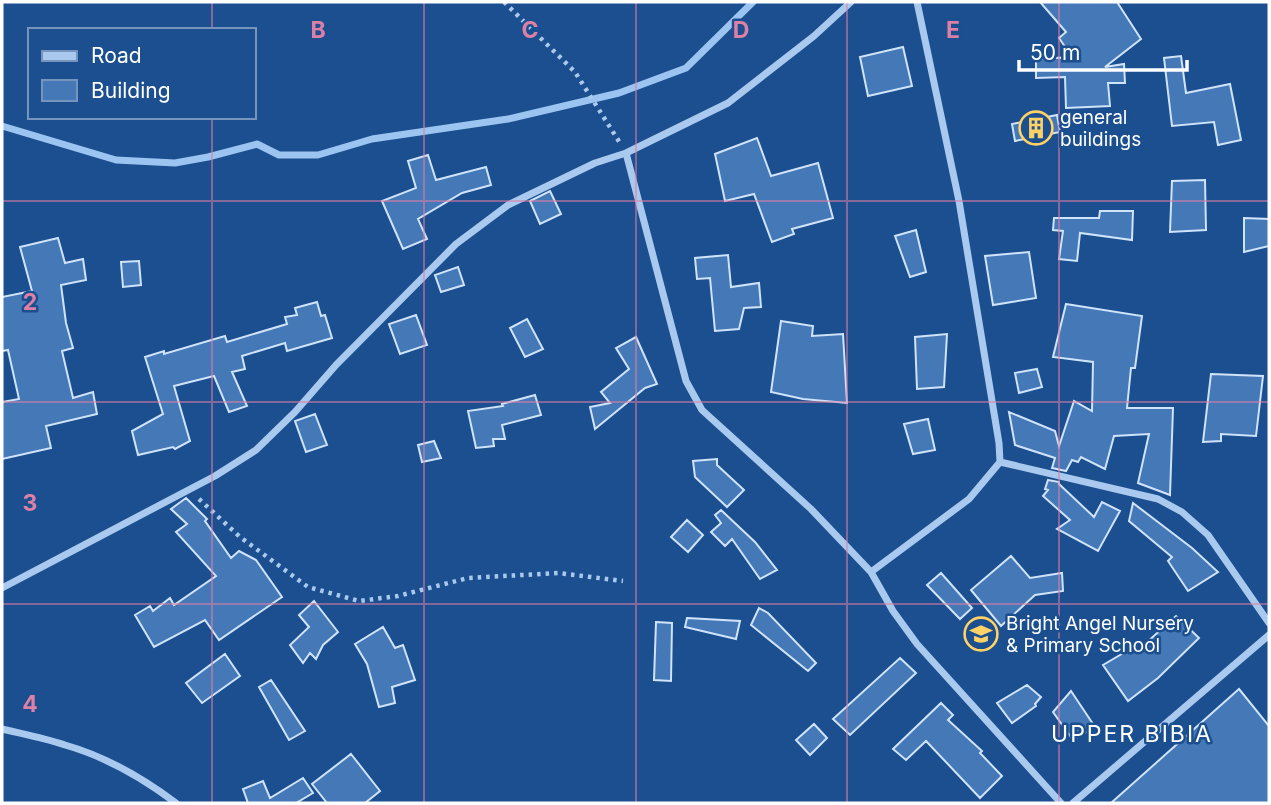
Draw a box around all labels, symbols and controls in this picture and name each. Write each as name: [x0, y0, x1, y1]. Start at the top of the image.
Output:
text: B: [310, 16, 326, 44]
text: C: [521, 16, 539, 44]
text: D: [733, 16, 749, 44]
text: E: [946, 16, 960, 44]
legend: [28, 28, 256, 119]
scale bar: [1019, 28, 1187, 72]
text: 50 m: [1030, 40, 1080, 65]
text: Road: [91, 43, 142, 68]
text: Building: [91, 78, 171, 103]
place label: general buildings: [1060, 106, 1141, 151]
building icon: general buildings: [1017, 109, 1055, 147]
text: 2: [23, 288, 37, 316]
text: 3: [23, 489, 37, 517]
place label: Bright Angel Nursery & Primary School: [1006, 612, 1194, 657]
school or university icon: Bright Angel Nursery & Primary School: [962, 615, 1000, 653]
text: 4: [22, 690, 38, 718]
district label: UPPER BIBIA: [1051, 720, 1213, 748]

